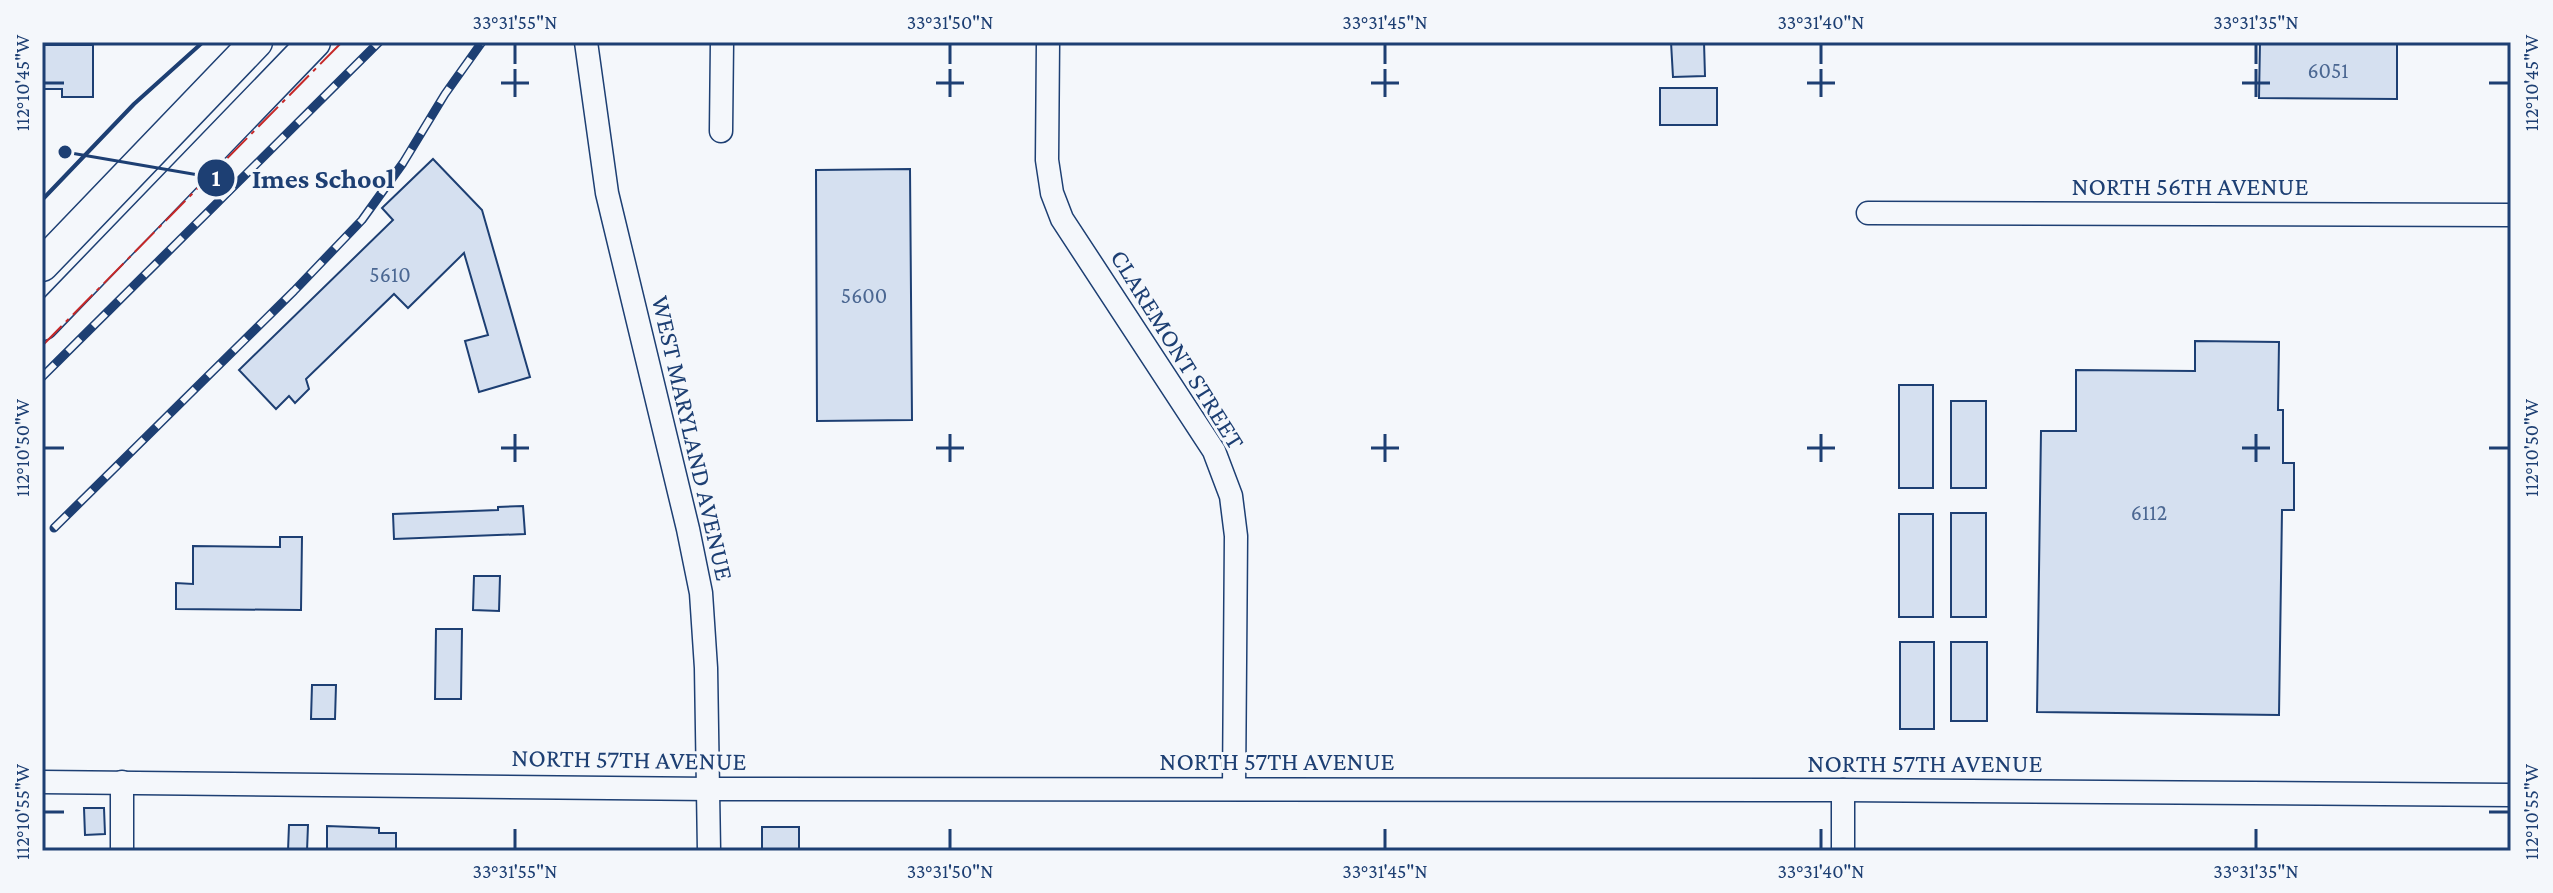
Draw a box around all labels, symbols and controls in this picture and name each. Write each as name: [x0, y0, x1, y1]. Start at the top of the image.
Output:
text: 33°31'55"N: [473, 11, 557, 33]
text: 33°31'50"N: [907, 11, 993, 33]
text: 33°31'45"N: [1342, 11, 1428, 33]
text: 33°31'40"N: [1777, 11, 1865, 33]
text: 33°31'35"N: [2213, 11, 2299, 33]
text: 112°10'45"W: [11, 34, 33, 131]
text: 112°10'45"W: [2520, 34, 2542, 131]
house number: 6051: [2307, 58, 2349, 83]
callout: Imes School: [196, 152, 410, 204]
text: Imes School: [252, 163, 394, 194]
text: 1: [212, 164, 221, 191]
street label: NORTH 56TH AVENUE: [2071, 172, 2309, 201]
street label: CLAREMONT STREET: [1104, 244, 1251, 454]
house number: 5610: [369, 262, 411, 287]
house number: 5600: [841, 283, 887, 308]
street label: WEST MARYLAND AVENUE: [646, 293, 739, 583]
text: 112°10'50"W: [11, 398, 33, 497]
text: 112°10'50"W: [2520, 398, 2542, 497]
house number: 6112: [2131, 500, 2167, 525]
street label: NORTH 57TH AVENUE: [511, 743, 747, 776]
street label: NORTH 57TH AVENUE: [1159, 747, 1395, 776]
street label: NORTH 57TH AVENUE: [1807, 749, 2043, 778]
text: 112°10'55"W: [11, 763, 33, 860]
text: 112°10'55"W: [2520, 763, 2542, 860]
text: 33°31'55"N: [473, 860, 557, 882]
text: 33°31'50"N: [907, 860, 993, 882]
text: 33°31'45"N: [1342, 860, 1428, 882]
text: 33°31'40"N: [1777, 860, 1865, 882]
text: 33°31'35"N: [2213, 860, 2299, 882]

